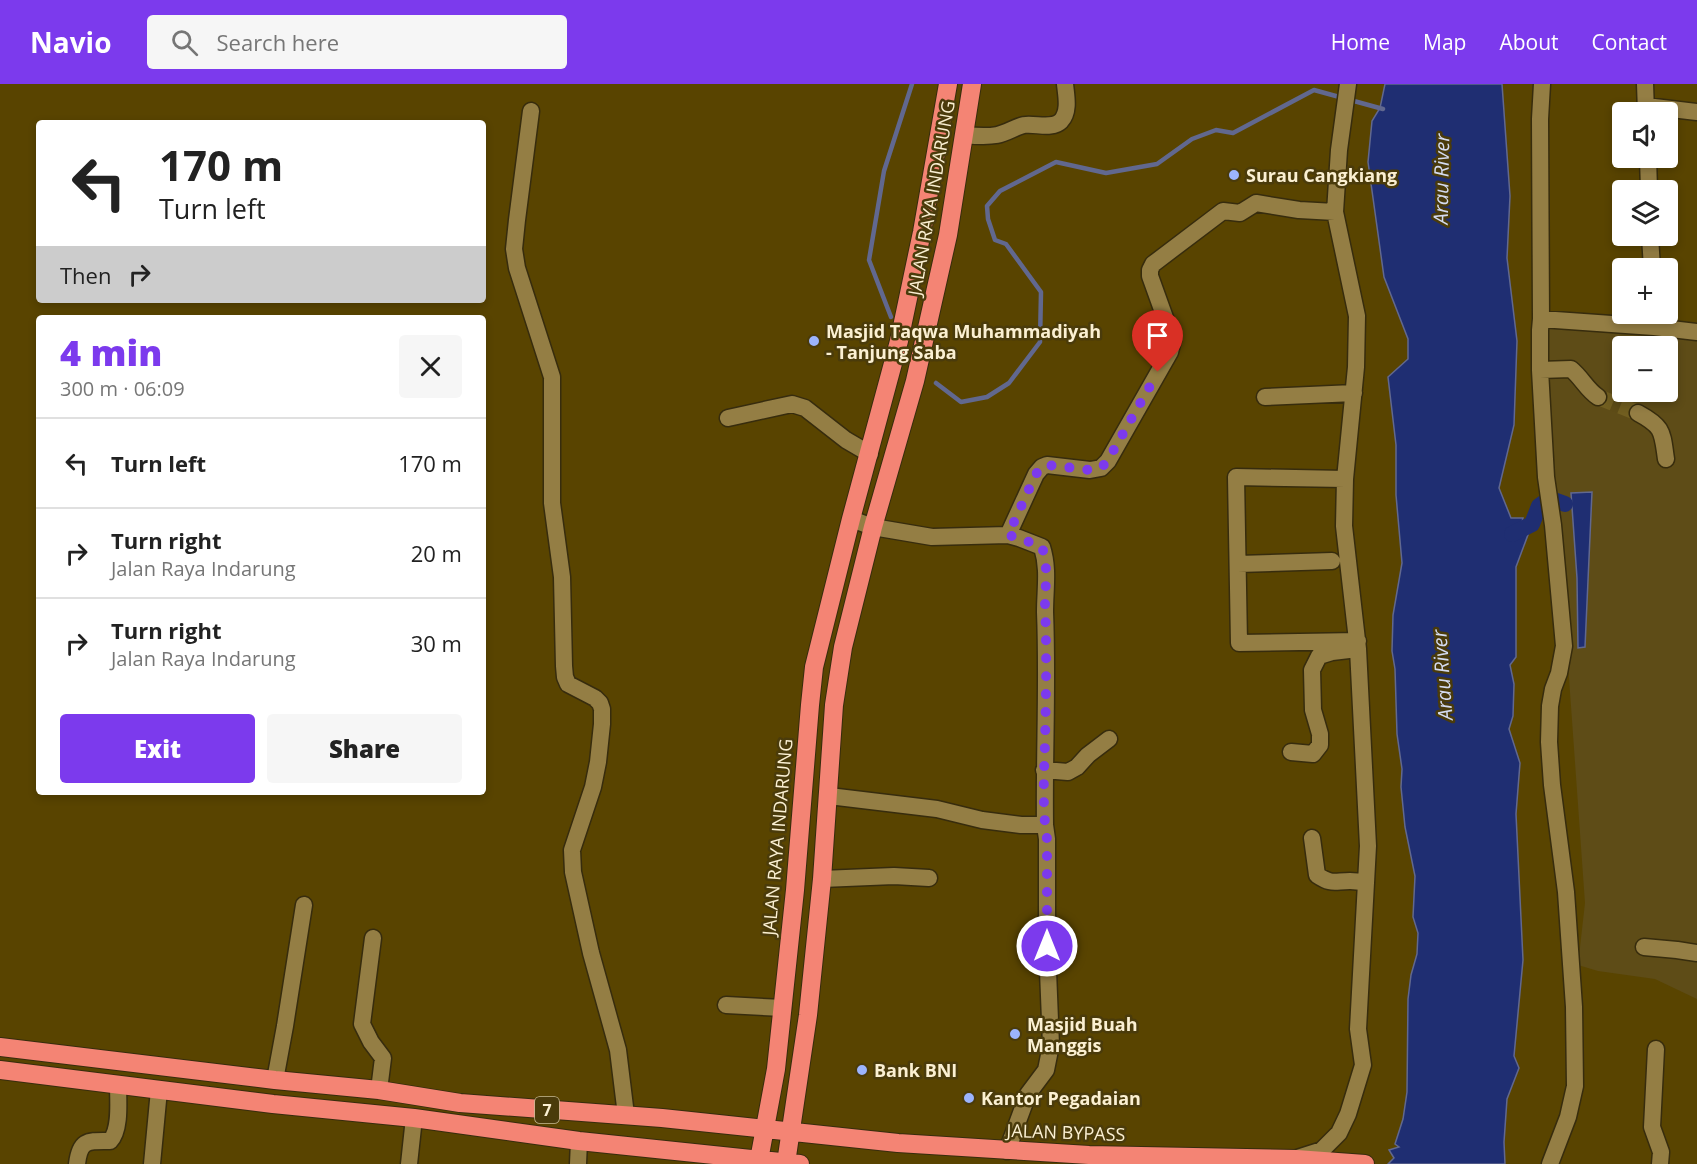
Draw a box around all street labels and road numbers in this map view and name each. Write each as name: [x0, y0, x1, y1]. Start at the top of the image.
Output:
street label: JALAN RAYA INDARUNG: [902, 99, 960, 299]
street label: JALAN RAYA INDARUNG: [756, 737, 798, 939]
road number: 7: [535, 1097, 559, 1123]
street label: JALAN BYPASS: [1004, 1118, 1126, 1146]

